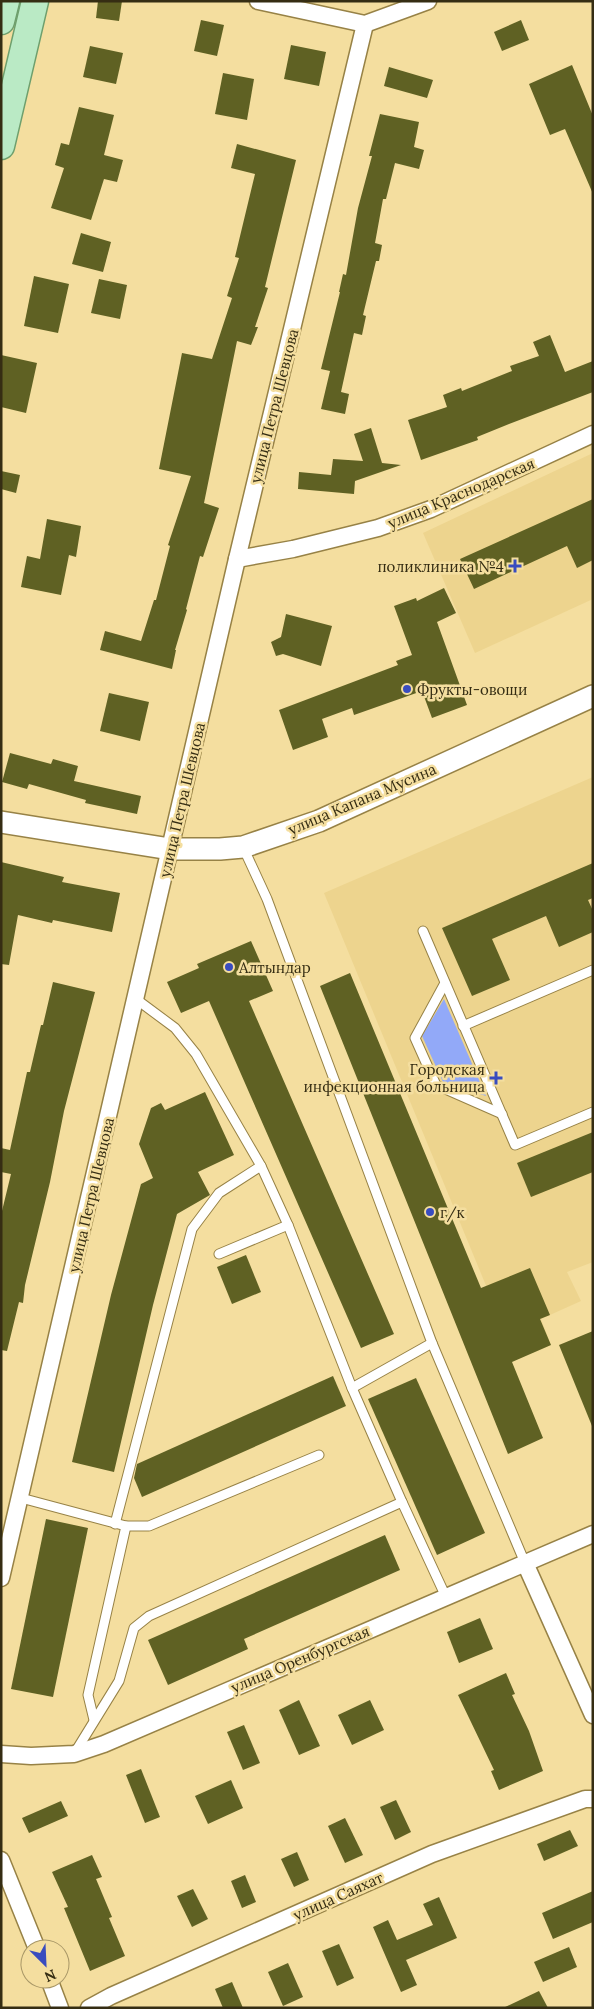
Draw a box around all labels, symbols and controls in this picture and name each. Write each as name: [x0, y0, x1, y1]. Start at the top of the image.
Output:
street label: улица Петра Шевцова: [246, 327, 302, 485]
street label: улица Краснодарская: [385, 453, 537, 533]
place label: поликлиника №4: [377, 557, 504, 576]
marker: поликлиника №4: [508, 559, 522, 573]
place label: Фрукты-овощи: [417, 680, 527, 699]
marker: Фрукты-овощи: [401, 683, 413, 695]
street label: улица Петра Шевцова: [155, 720, 209, 879]
street label: улица Капана Мусина: [285, 759, 439, 839]
place label: Алтындар: [238, 958, 311, 977]
marker: Алтындар: [223, 961, 235, 973]
place label: Городская инфекционная больница: [303, 1060, 485, 1096]
marker: Городская инфекционная больница: [489, 1071, 503, 1085]
street label: улица Петра Шевцова: [64, 1115, 118, 1274]
place label: г/к: [440, 1203, 465, 1223]
marker: г/к: [424, 1206, 436, 1218]
street label: улица Оренбургская: [228, 1621, 372, 1697]
street label: улица Саяхат: [290, 1867, 387, 1924]
north arrow: [20, 1939, 70, 1989]
text: N: [42, 1965, 59, 1986]

